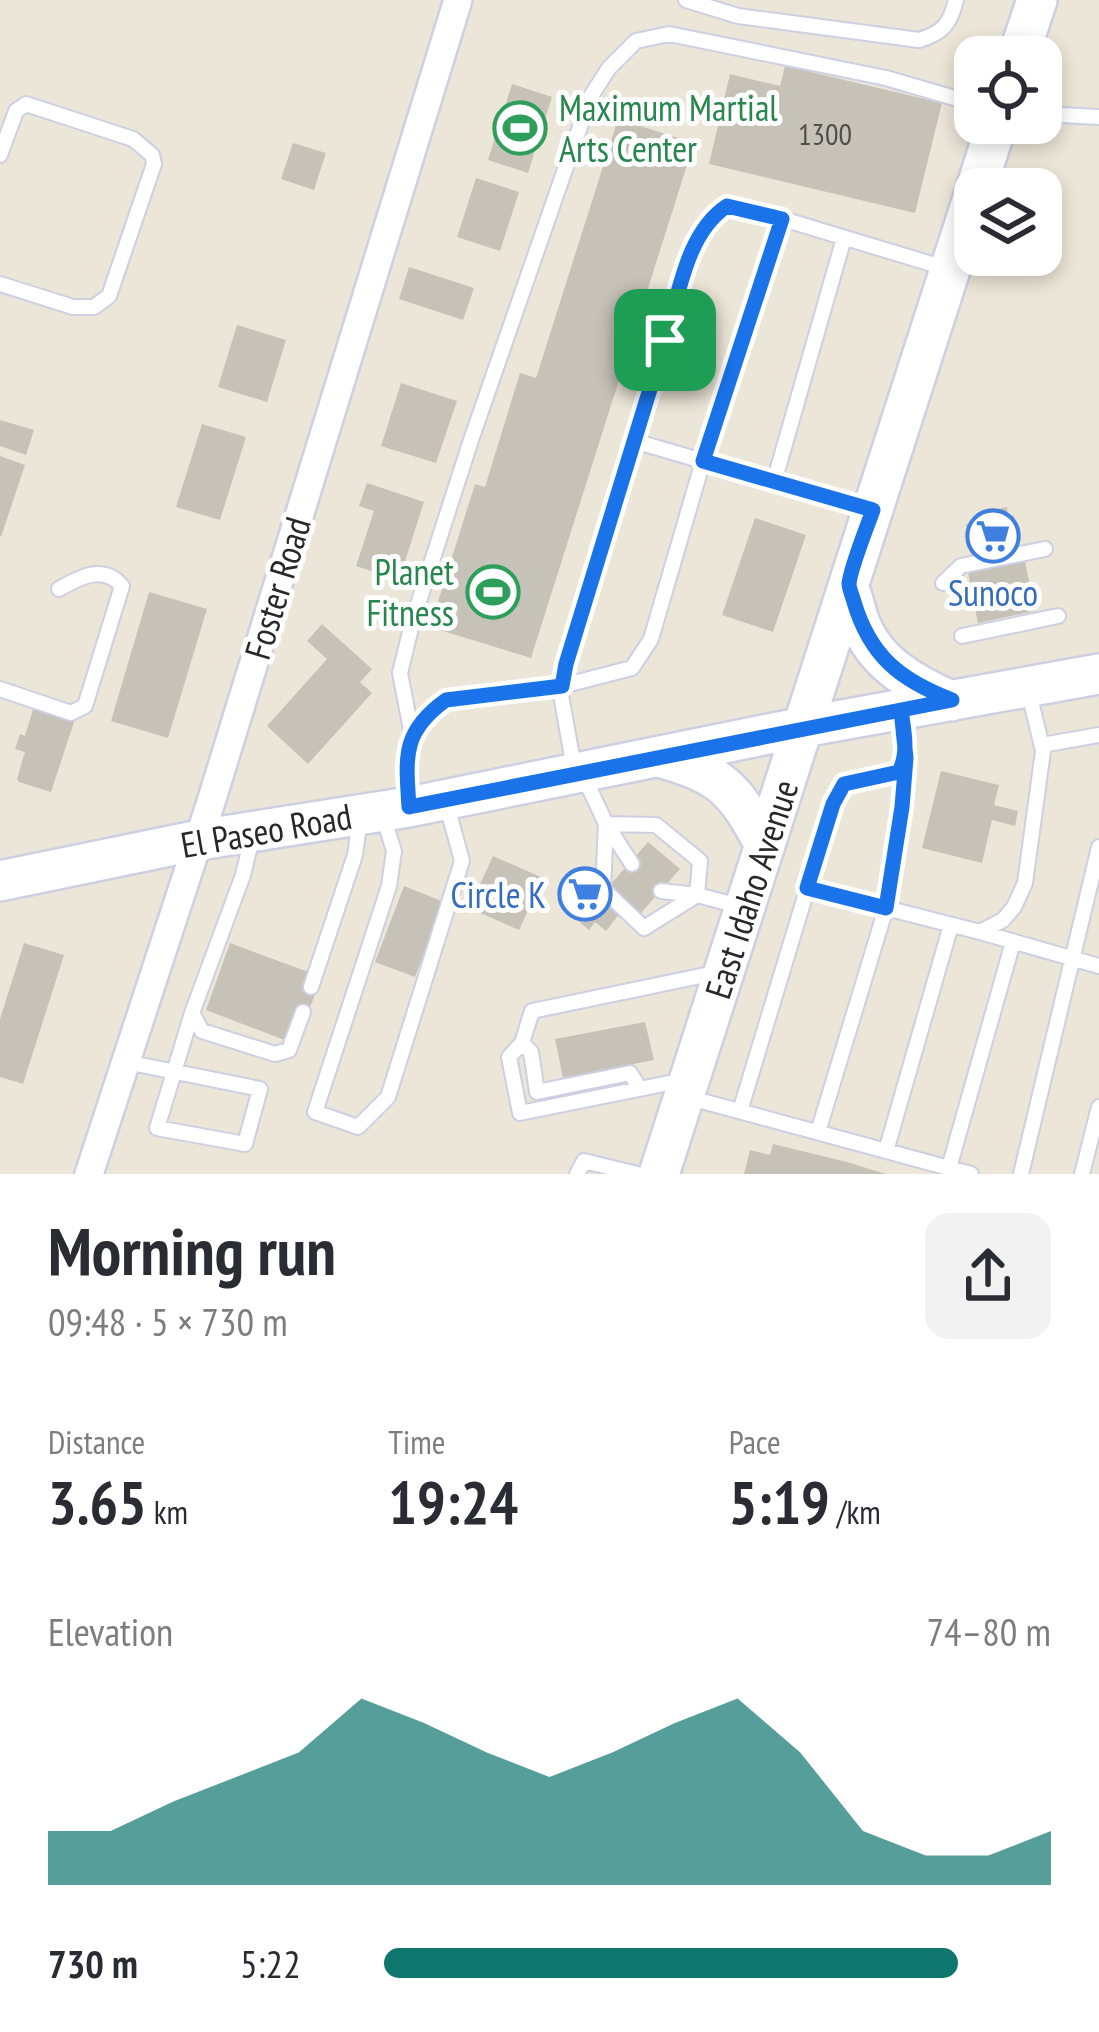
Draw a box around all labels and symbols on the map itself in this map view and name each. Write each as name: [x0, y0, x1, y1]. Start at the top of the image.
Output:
place label: Maximum Martial Arts Center: [559, 84, 778, 172]
sports icon: Maximum Martial Arts Center: [492, 100, 548, 156]
house number: 1300: [798, 114, 852, 153]
pin: [614, 289, 716, 391]
supermarket icon: Sunoco: [965, 508, 1021, 564]
street label: Foster Road: [233, 511, 321, 665]
place label: Planet Fitness: [366, 548, 454, 636]
sports icon: Planet Fitness: [465, 564, 521, 620]
place label: Sunoco: [948, 569, 1038, 616]
street label: East Idaho Avenue: [694, 774, 808, 1004]
street label: El Paseo Road: [177, 792, 355, 868]
supermarket icon: Circle K: [557, 866, 613, 922]
place label: Circle K: [450, 871, 546, 918]

